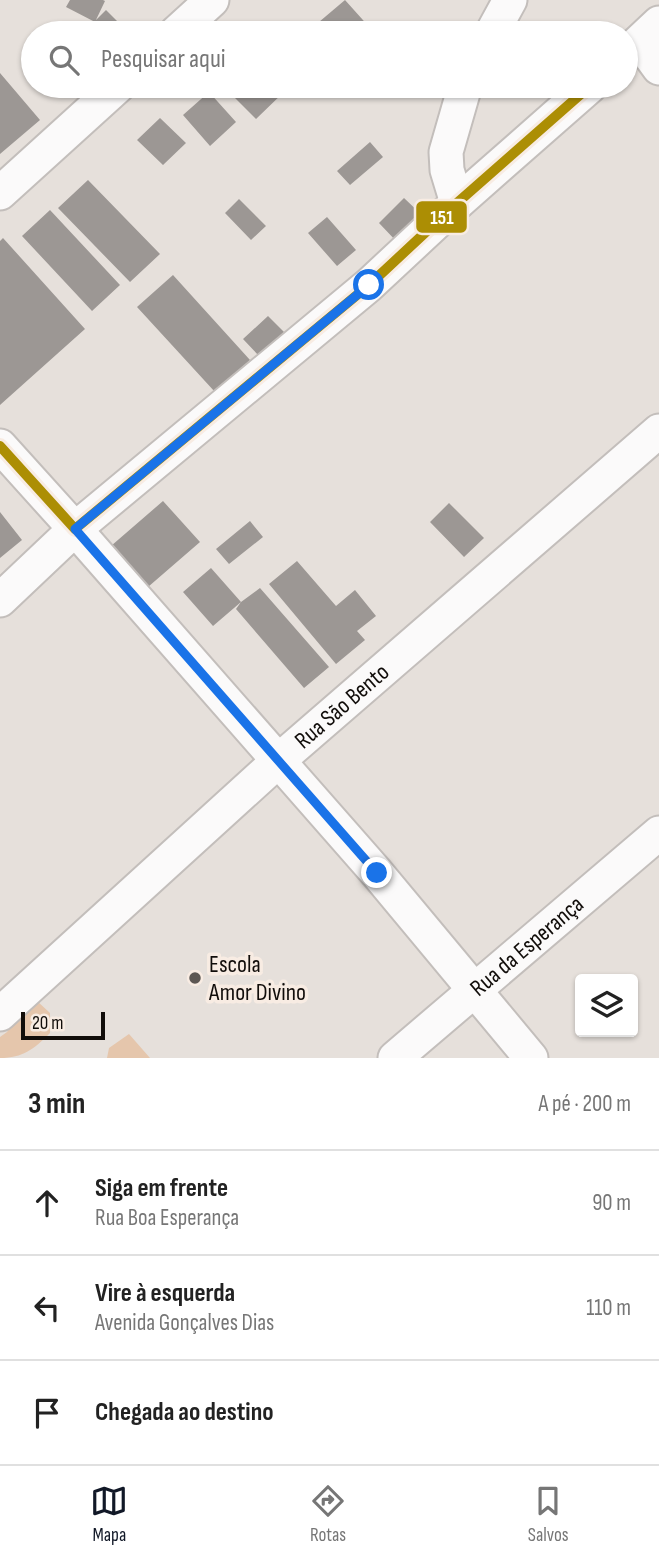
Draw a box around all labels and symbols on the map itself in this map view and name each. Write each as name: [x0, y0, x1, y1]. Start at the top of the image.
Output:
line badge: 151: [415, 200, 468, 234]
text: 151: [430, 207, 454, 230]
route start: [353, 269, 384, 300]
street label: Rua São Bento: [288, 657, 395, 755]
route end: [361, 857, 392, 888]
street label: Rua da Esperança: [464, 889, 589, 1002]
place label: Escola Amor Divino: [208, 950, 306, 1007]
marker: Escola Amor Divino: [187, 970, 203, 986]
scale bar: [21, 1009, 105, 1041]

